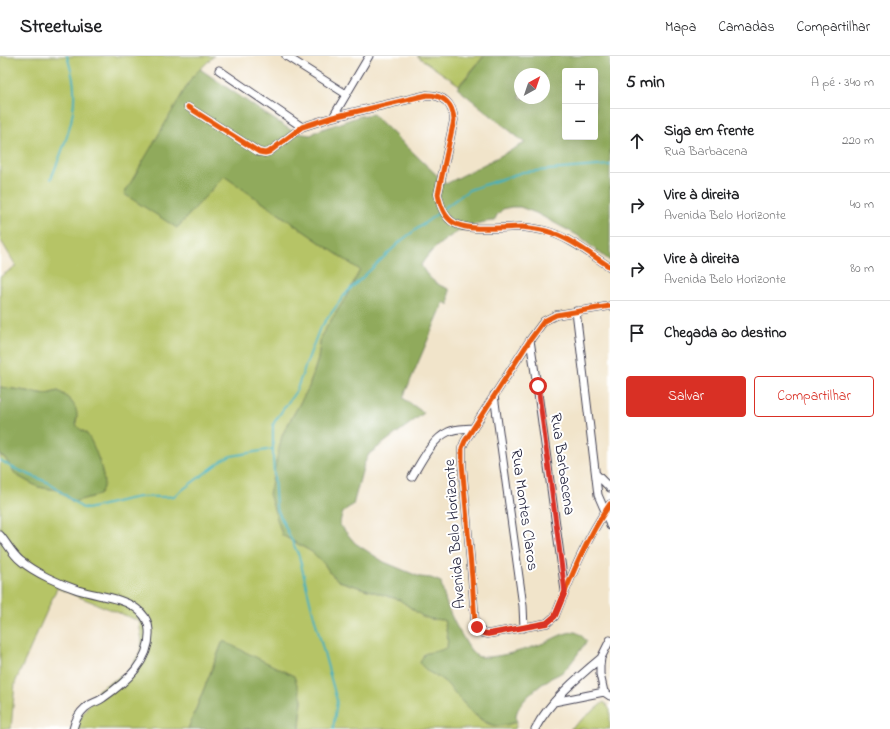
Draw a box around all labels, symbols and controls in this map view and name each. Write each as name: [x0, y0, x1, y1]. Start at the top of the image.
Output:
text: Streetwise: [20, 14, 102, 41]
text: Mapa: [665, 17, 696, 38]
text: Camadas: [718, 17, 775, 38]
text: Compartilhar: [797, 17, 870, 38]
north arrow: [514, 68, 550, 104]
map controls: [562, 68, 598, 140]
button: +: [562, 68, 598, 104]
text: 5 min: [626, 70, 665, 95]
text: A pé · 340 m: [811, 73, 874, 92]
button: −: [562, 104, 598, 140]
text: Siga em frente: [664, 120, 754, 142]
icon: ahead: [626, 130, 648, 152]
text: 220 m: [842, 131, 874, 150]
text: Rua Barbacena: [664, 142, 748, 161]
text: Vire à direita: [664, 184, 739, 206]
icon: right: [626, 194, 648, 216]
text: 40 m: [850, 195, 874, 214]
text: Avenida Belo Horizonte: [664, 206, 786, 225]
text: Vire à direita: [664, 248, 739, 270]
icon: right: [626, 258, 648, 280]
text: 80 m: [850, 259, 874, 278]
text: Avenida Belo Horizonte: [664, 270, 786, 289]
icon: arrive: [626, 322, 648, 344]
text: Chegada ao destino: [664, 322, 787, 344]
button: Salvar: [626, 376, 746, 417]
button: Compartilhar: [754, 376, 874, 417]
route start: [529, 377, 547, 395]
street label: Rua Barbacena: [543, 411, 581, 517]
street label: Rua Montes Claros: [504, 448, 544, 572]
street label: Avenida Belo Horizonte: [438, 458, 472, 610]
route end: [468, 618, 486, 636]

